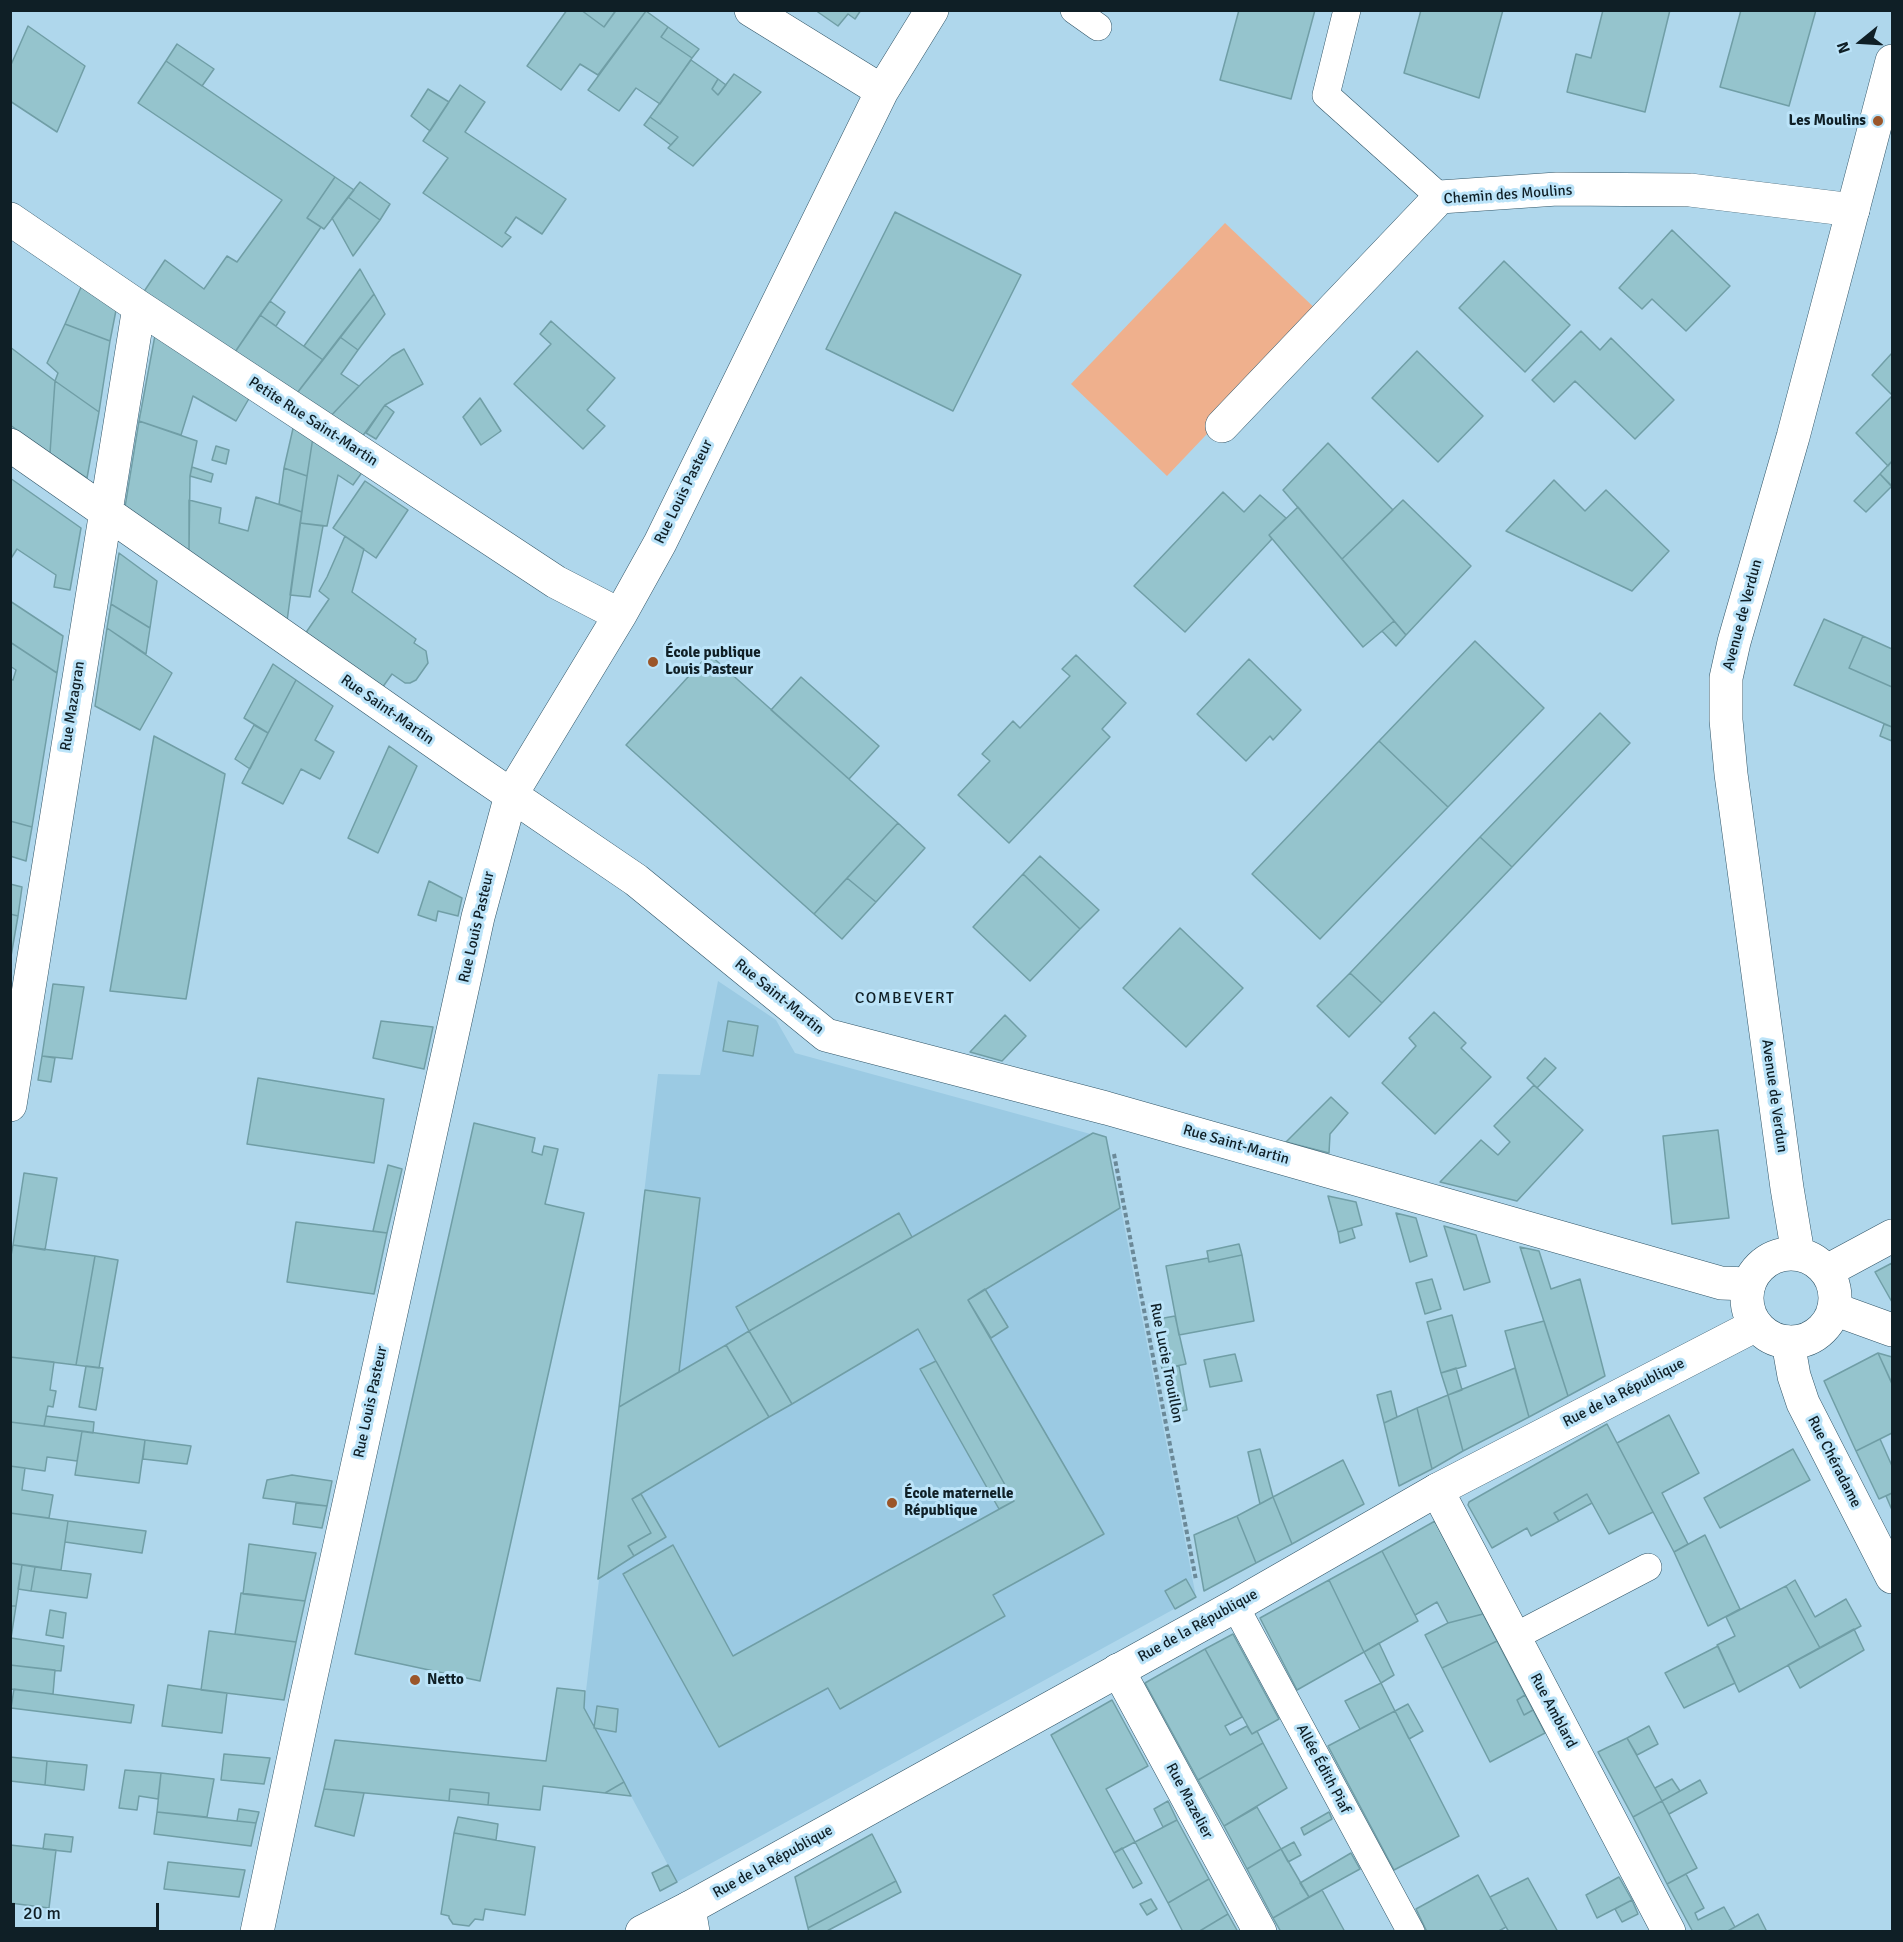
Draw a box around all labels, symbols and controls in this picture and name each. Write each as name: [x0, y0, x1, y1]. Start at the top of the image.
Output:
north arrow: [1831, 12, 1891, 72]
text: N: [1833, 39, 1855, 56]
place label: Les Moulins: [1789, 112, 1866, 130]
marker: Les Moulins: [1871, 114, 1885, 128]
street label: Chemin des Moulins: [1443, 182, 1573, 208]
street label: Petite Rue Saint-Martin: [245, 373, 381, 471]
street label: Rue Louis Pasteur: [651, 437, 717, 547]
street label: Avenue de Verdun: [1720, 558, 1766, 672]
place label: École publique Louis Pasteur: [665, 644, 761, 679]
marker: École publique Louis Pasteur: [646, 655, 660, 669]
street label: Rue Mazagran: [57, 660, 89, 752]
street label: Rue Saint-Martin: [337, 671, 437, 749]
street label: Rue Louis Pasteur: [455, 870, 499, 984]
street label: Rue Saint-Martin: [731, 956, 827, 1038]
district label: COMBEVERT: [855, 989, 955, 1009]
street label: Avenue de Verdun: [1757, 1038, 1791, 1154]
street label: Rue Saint-Martin: [1181, 1121, 1291, 1169]
street label: Rue Lucie Trouillon: [1146, 1302, 1186, 1424]
street label: Rue Louis Pasteur: [350, 1345, 392, 1459]
street label: Rue de la République: [1560, 1355, 1688, 1431]
street label: Rue Chéradame: [1803, 1413, 1865, 1511]
place label: École maternelle République: [904, 1485, 1013, 1520]
marker: École maternelle République: [885, 1496, 899, 1510]
street label: Rue de la République: [1135, 1586, 1261, 1666]
place label: Netto: [427, 1671, 464, 1689]
street label: Rue Amblard: [1526, 1671, 1580, 1751]
marker: Netto: [408, 1673, 422, 1687]
street label: Allée Édith Piaf: [1292, 1722, 1354, 1816]
street label: Rue Mazelier: [1162, 1760, 1216, 1842]
street label: Rue de la République: [710, 1822, 836, 1902]
scale bar: [15, 1891, 162, 1929]
text: 20 m: [23, 1902, 61, 1924]

